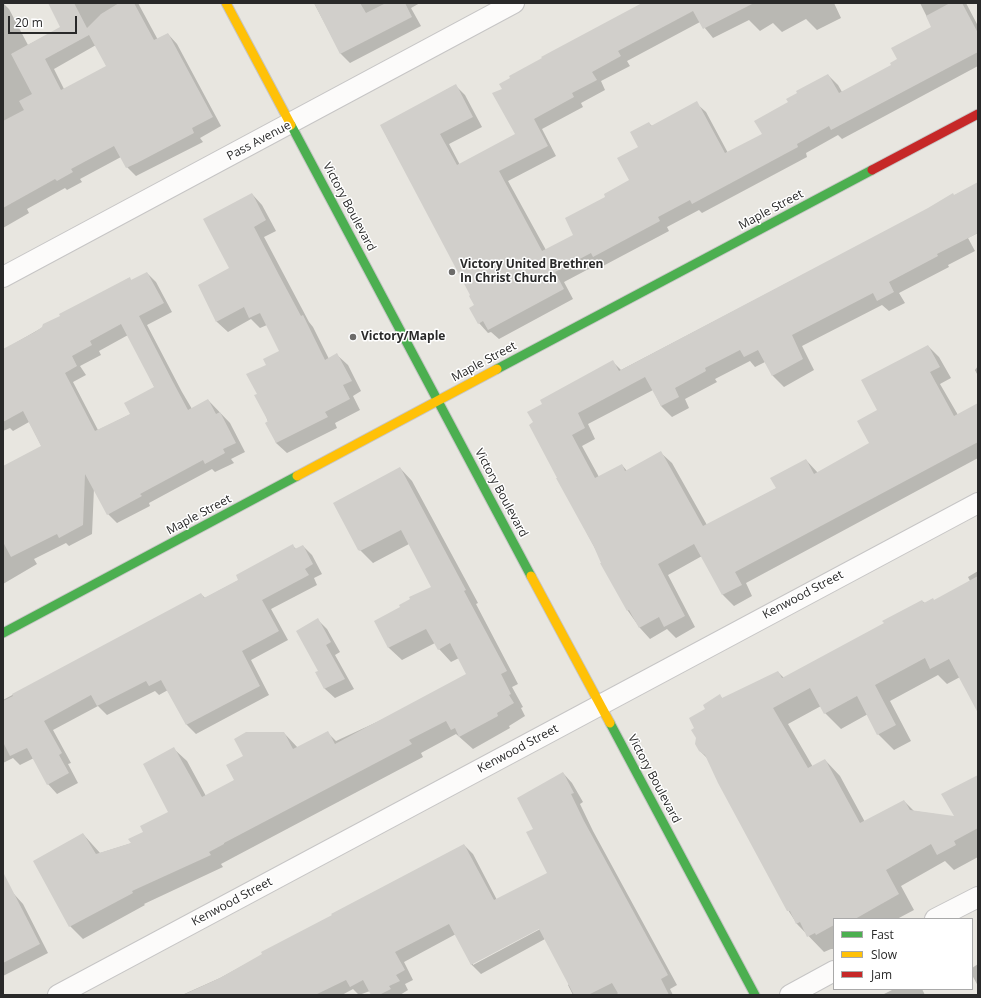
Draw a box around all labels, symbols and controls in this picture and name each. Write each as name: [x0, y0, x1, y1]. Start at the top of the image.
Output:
scale bar: [10, 8, 79, 34]
text: 20 m: [15, 14, 43, 31]
street label: Pass Avenue: [225, 118, 293, 164]
street label: Victory Boulevard: [320, 160, 378, 254]
street label: Maple Street: [736, 187, 806, 233]
place label: Victory United Brethren In Christ Church: [460, 258, 603, 286]
marker: Victory United Brethren In Christ Church: [447, 267, 457, 277]
place label: Victory/Maple: [361, 330, 445, 344]
marker: Victory/Maple: [348, 332, 358, 342]
street label: Maple Street: [449, 339, 519, 385]
street label: Victory Boulevard: [472, 446, 530, 540]
street label: Maple Street: [164, 492, 234, 538]
street label: Kenwood Street: [760, 568, 846, 622]
street label: Kenwood Street: [475, 722, 561, 776]
street label: Victory Boulevard: [625, 732, 683, 826]
street label: Kenwood Street: [189, 875, 275, 929]
legend: [833, 918, 973, 990]
text: Fast: [871, 926, 894, 943]
text: Slow: [871, 946, 897, 963]
text: Jam: [871, 966, 892, 983]

